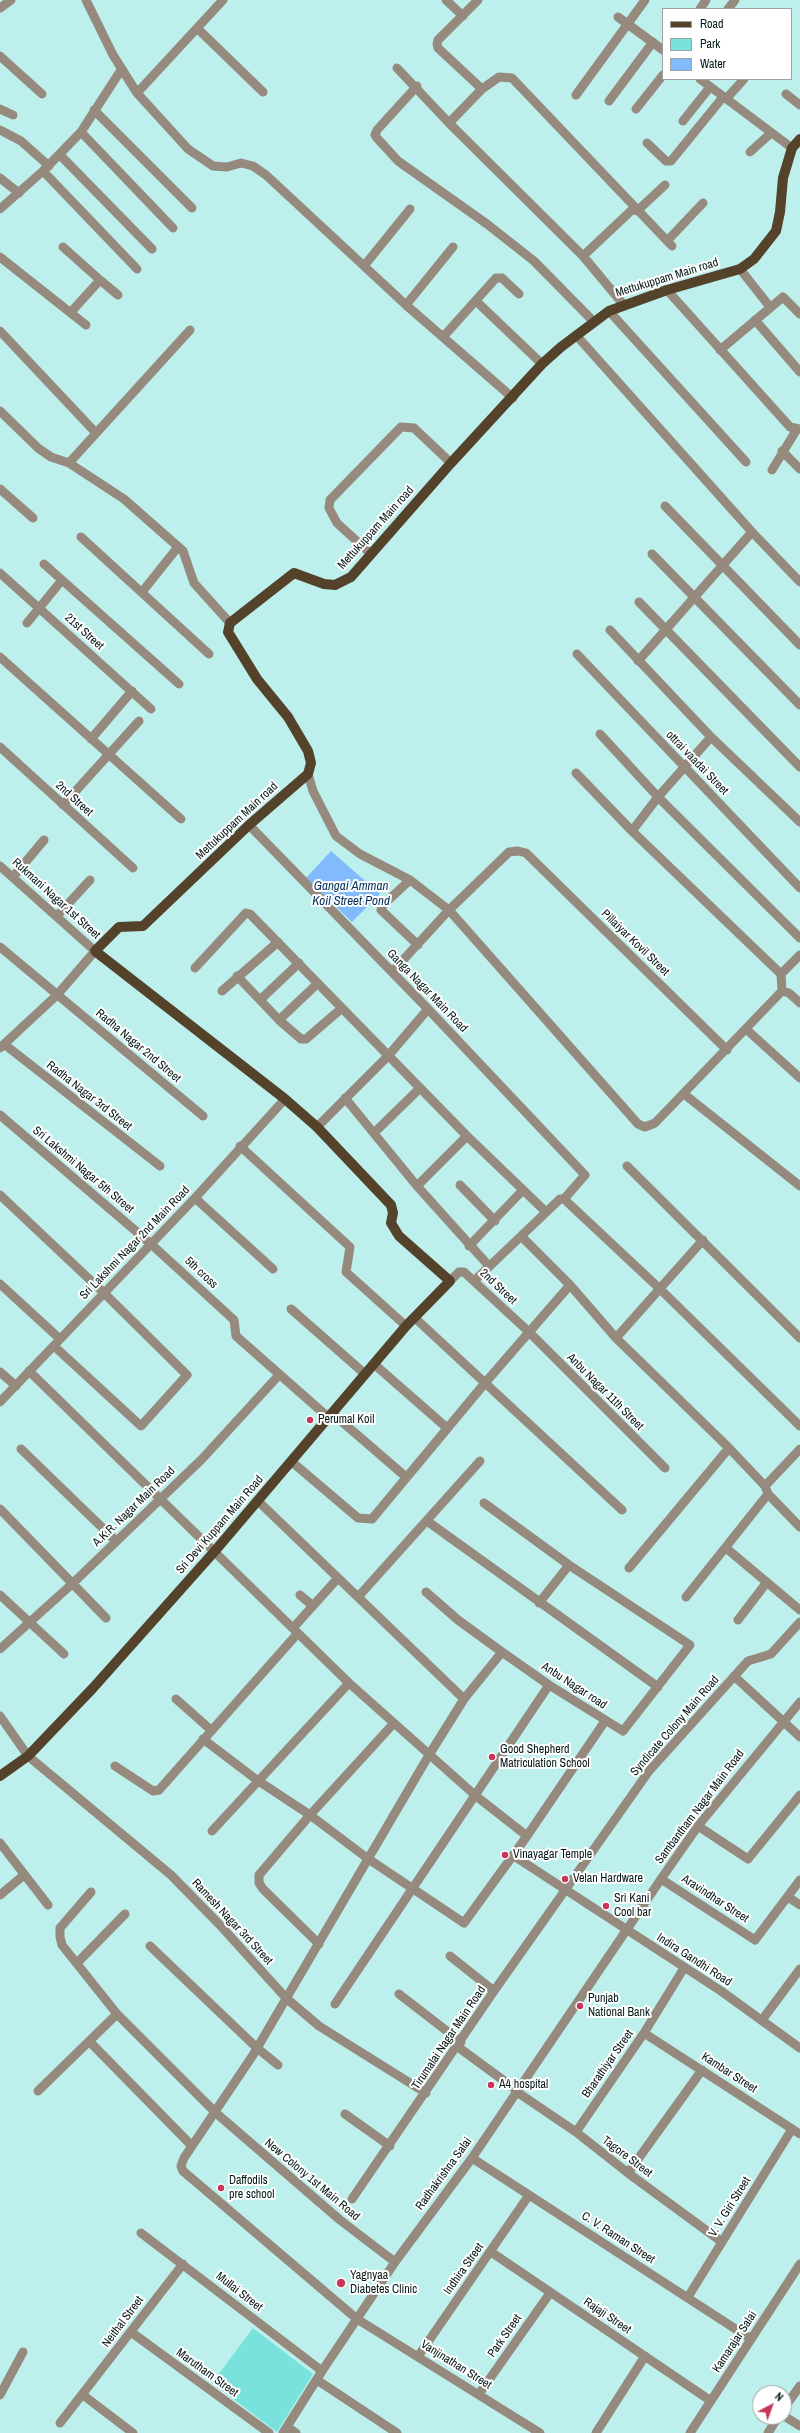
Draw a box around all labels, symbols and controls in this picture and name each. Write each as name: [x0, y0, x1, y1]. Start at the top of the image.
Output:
legend: [662, 8, 792, 80]
text: Road: [700, 16, 724, 32]
text: Park: [700, 36, 720, 52]
text: Water: [700, 56, 726, 72]
street label: Mettukuppam Main road: [614, 256, 720, 300]
street label: Mettukuppam Main road: [335, 484, 417, 572]
street label: 21st Street: [61, 611, 107, 653]
street label: ottrai vaadai Street: [663, 728, 731, 798]
street label: 2nd Street: [52, 778, 96, 820]
street label: Mettukuppam Main road: [193, 779, 281, 863]
street label: Rukmani Nagar 1st Street: [9, 856, 103, 942]
water label: Gangai Amman Koil Street Pond: [312, 879, 390, 910]
street label: Pillaiyar Kovil Street: [598, 907, 672, 979]
street label: Ganga Nagar Main Road: [384, 946, 470, 1036]
street label: Radha Nagar 2nd Street: [93, 1006, 183, 1086]
street label: Radha Nagar 3rd Street: [43, 1058, 135, 1134]
street label: Sri Lakshmi Nagar 5th Street: [30, 1124, 136, 1216]
street label: Sri Lakshmi Nagar 2nd Main Road: [77, 1183, 193, 1303]
street label: 5th cross: [181, 1254, 221, 1292]
street label: 2nd Street: [476, 1266, 520, 1308]
street label: Anbu Nagar 11th Street: [564, 1351, 646, 1433]
place label: Perumal Koil: [318, 1413, 374, 1427]
marker: Perumal Koil: [305, 1415, 315, 1425]
street label: A.K.R. Nagar Main Road: [90, 1464, 178, 1550]
street label: Sri Devi Kuppam Main Road: [173, 1473, 267, 1577]
street label: Anbu Nagar road: [539, 1660, 609, 1712]
street label: Syndicate Colony Main Road: [628, 1673, 722, 1779]
place label: Good Shepherd Matriculation School: [500, 1743, 590, 1771]
street label: Sambantham Nagar Main Road: [652, 1747, 748, 1867]
marker: Good Shepherd Matriculation School: [487, 1752, 497, 1762]
place label: Vinayagar Temple: [513, 1848, 592, 1862]
marker: Vinayagar Temple: [500, 1850, 510, 1860]
place label: Velan Hardware: [573, 1872, 643, 1886]
street label: Aravindhar Street: [679, 1872, 751, 1926]
marker: Velan Hardware: [560, 1874, 570, 1884]
street label: Ramesh Nagar 3rd Street: [189, 1876, 275, 1968]
place label: Sri Kani Cool bar: [614, 1892, 651, 1920]
marker: Sri Kani Cool bar: [601, 1901, 611, 1911]
street label: Indira Gandhi Road: [654, 1930, 734, 1990]
street label: Tirumalai Nagar Main Road: [409, 1984, 489, 2092]
place label: Punjab National Bank: [588, 1992, 650, 2020]
marker: Punjab National Bank: [575, 2001, 585, 2011]
street label: Bharathiyar Street: [579, 2027, 637, 2101]
street label: Kambar Street: [698, 2050, 760, 2096]
place label: A4 hospital: [499, 2078, 548, 2092]
marker: A4 hospital: [486, 2080, 496, 2090]
street label: Tagore Street: [599, 2133, 655, 2181]
street label: Radhakrishna Salai: [413, 2135, 475, 2213]
street label: New Colony 1st Main Road: [261, 2136, 363, 2224]
place label: Daffodils pre school: [229, 2174, 274, 2202]
street label: V. V. Giri Street: [706, 2174, 754, 2240]
marker: Daffodils pre school: [216, 2183, 226, 2193]
street label: C. V. Raman Street: [579, 2209, 657, 2267]
street label: Indhira Street: [441, 2240, 487, 2298]
street label: Mullai Street: [213, 2269, 265, 2315]
place label: Yagnyaa Diabetes Clinic: [350, 2269, 417, 2297]
marker: Yagnyaa Diabetes Clinic: [335, 2277, 347, 2289]
street label: Neithal Street: [99, 2294, 147, 2350]
street label: Rajaji Street: [581, 2295, 633, 2337]
street label: Kamarajar Salai: [710, 2308, 760, 2376]
street label: Park Street: [485, 2312, 525, 2360]
street label: Vanjinathan Street: [418, 2337, 494, 2393]
street label: Marutham Street: [173, 2346, 241, 2400]
north arrow: [752, 2385, 792, 2425]
text: N: [772, 2389, 786, 2404]

